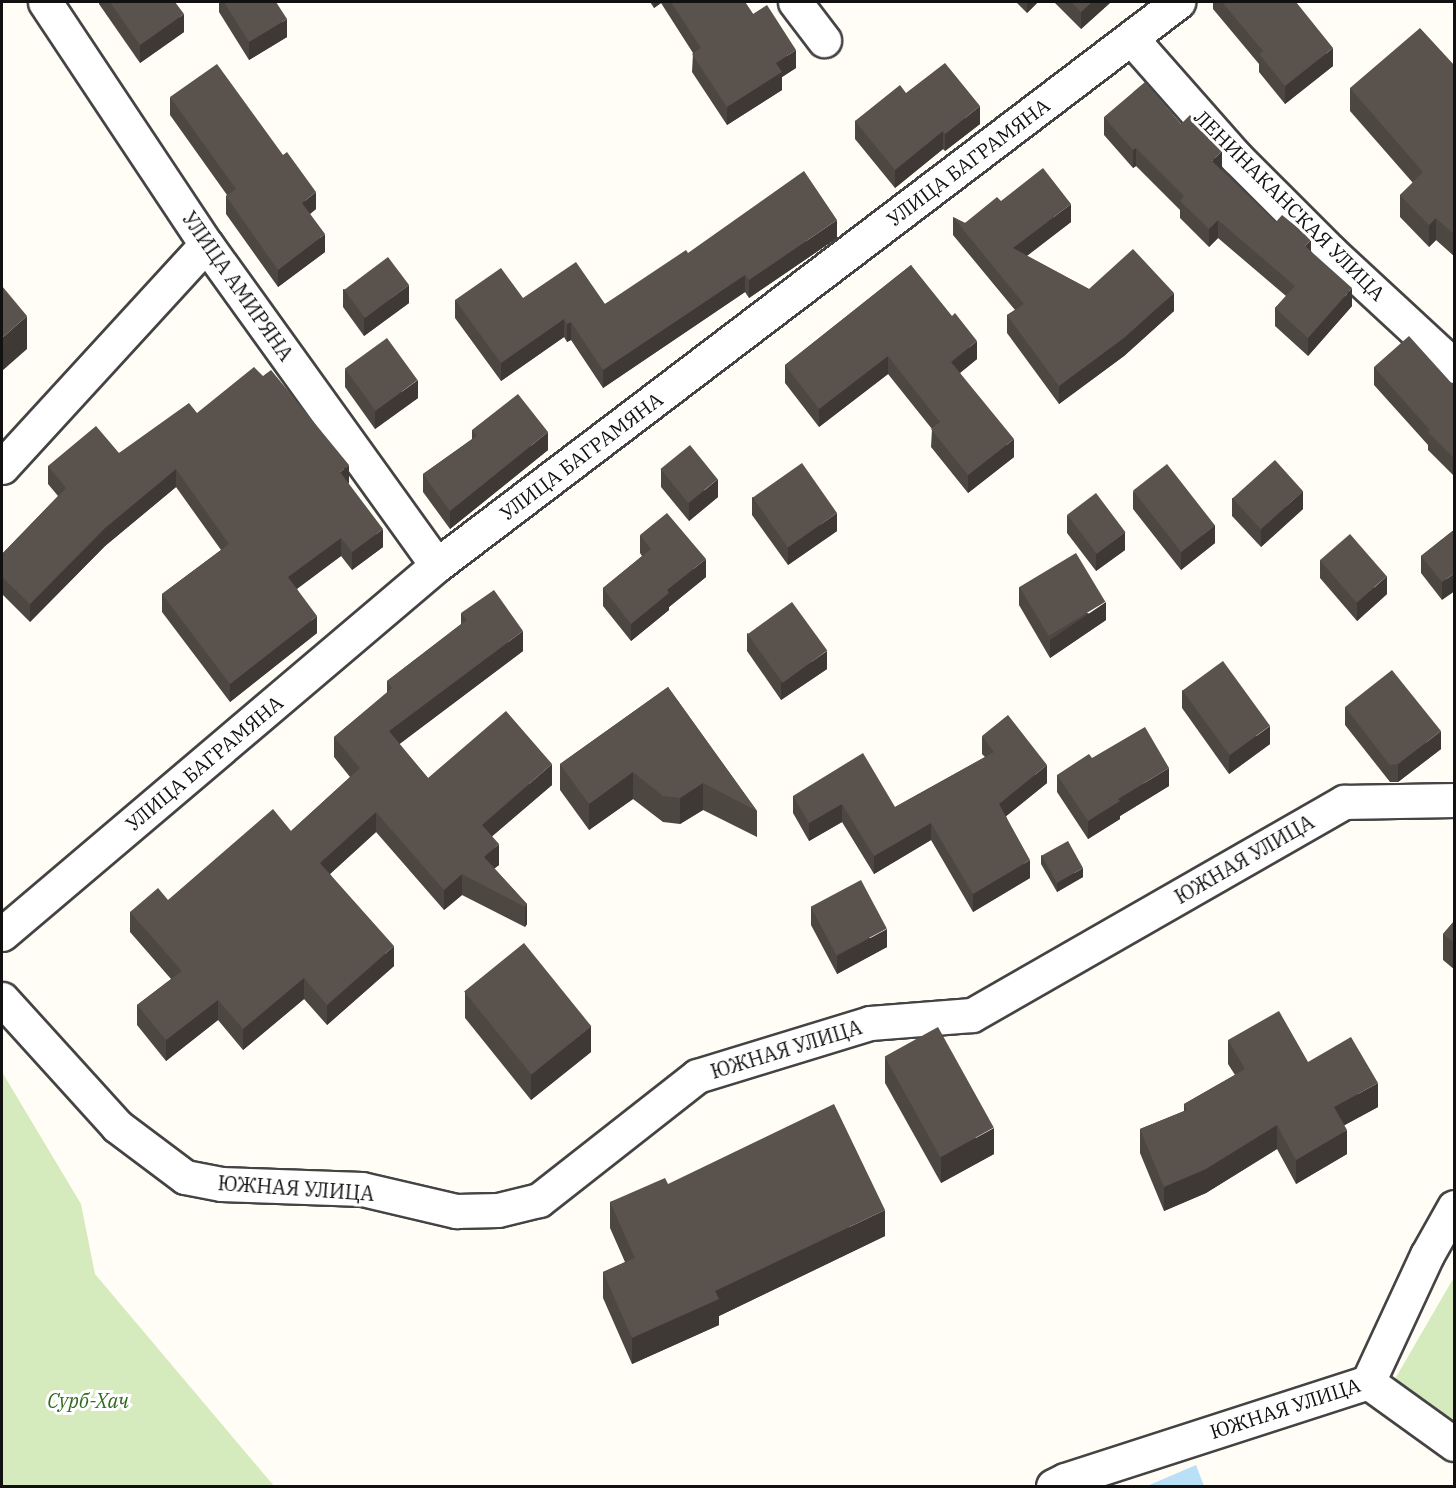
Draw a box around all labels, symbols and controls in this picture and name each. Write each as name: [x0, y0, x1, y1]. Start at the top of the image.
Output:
street label: УЛИЦА БАГРАМЯНА: [882, 93, 1054, 231]
street label: ЛЕНИНАКАНСКАЯ УЛИЦА: [1190, 105, 1390, 305]
street label: УЛИЦА АМИРЯНА: [177, 207, 299, 365]
street label: УЛИЦА БАГРАМЯНА: [495, 387, 667, 525]
street label: УЛИЦА БАГРАМЯНА: [121, 690, 287, 836]
street label: ЮЖНАЯ УЛИЦА: [1170, 809, 1318, 909]
street label: ЮЖНАЯ УЛИЦА: [708, 1015, 864, 1083]
street label: ЮЖНАЯ УЛИЦА: [217, 1171, 375, 1205]
street label: ЮЖНАЯ УЛИЦА: [1207, 1372, 1363, 1444]
park label: Сурб-Хач: [47, 1388, 129, 1412]

